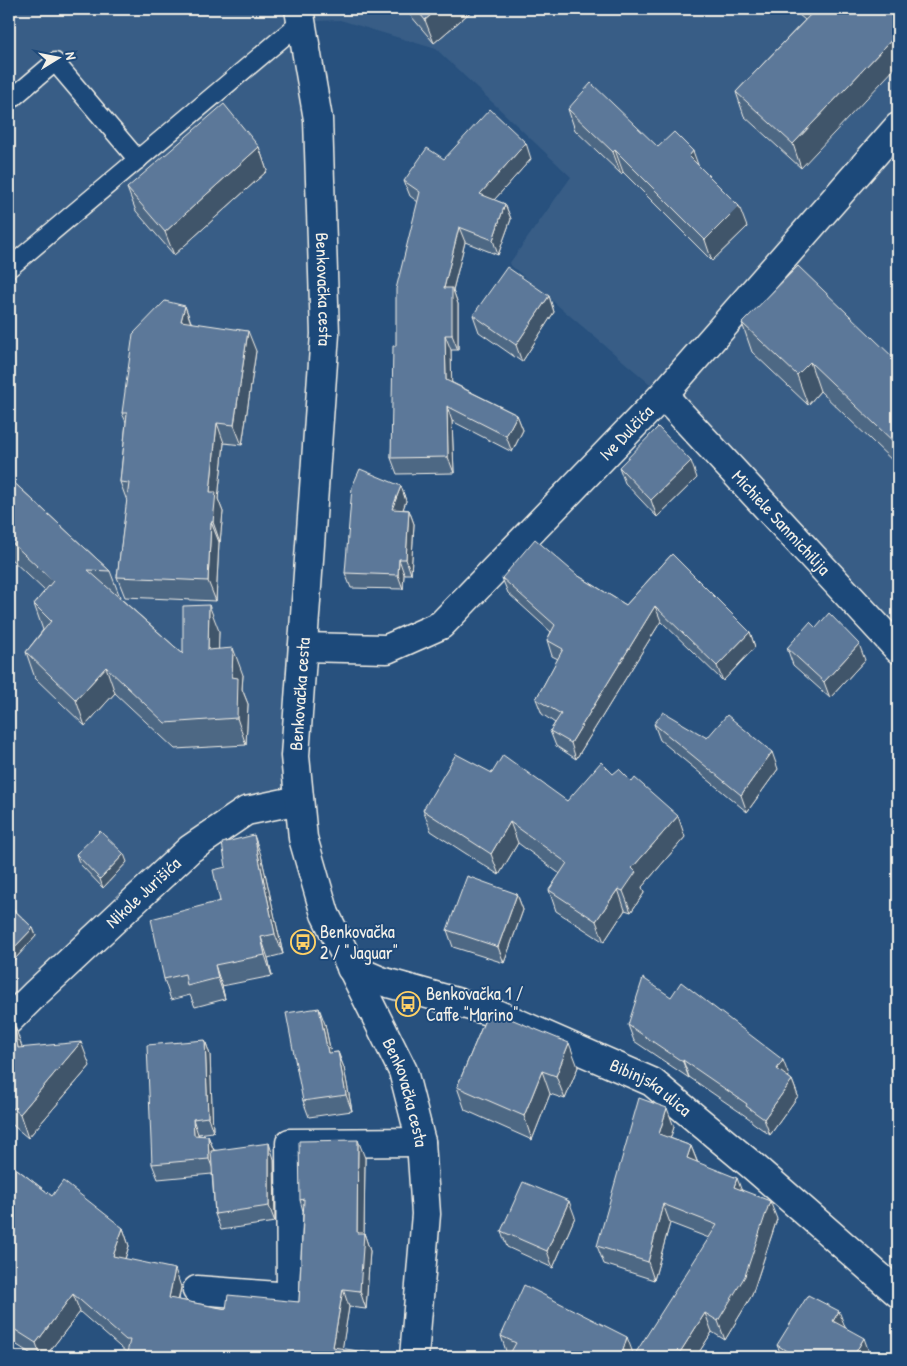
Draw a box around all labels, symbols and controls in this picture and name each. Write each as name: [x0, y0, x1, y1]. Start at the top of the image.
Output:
north arrow: [32, 32, 82, 82]
text: N: [61, 50, 81, 62]
street label: Benkovačka cesta: [310, 232, 338, 347]
street label: Ive Dulčića: [593, 399, 659, 466]
street label: Michiele Sanmichilija: [726, 464, 837, 580]
street label: Benkovačka cesta: [283, 637, 316, 751]
street label: Nikole Jurišića: [100, 851, 186, 934]
place label: Benkovačka 2 / "Jaguar": [320, 919, 398, 965]
bus stop icon: Benkovačka 2 / "Jaguar": [290, 929, 316, 955]
place label: Benkovačka 1 / Caffe "Marino": [426, 981, 524, 1027]
bus stop icon: Benkovačka 1 / Caffe "Marino": [395, 991, 421, 1017]
street label: Benkovačka cesta: [377, 1034, 434, 1148]
street label: Bibinjska ulica: [606, 1052, 697, 1122]

